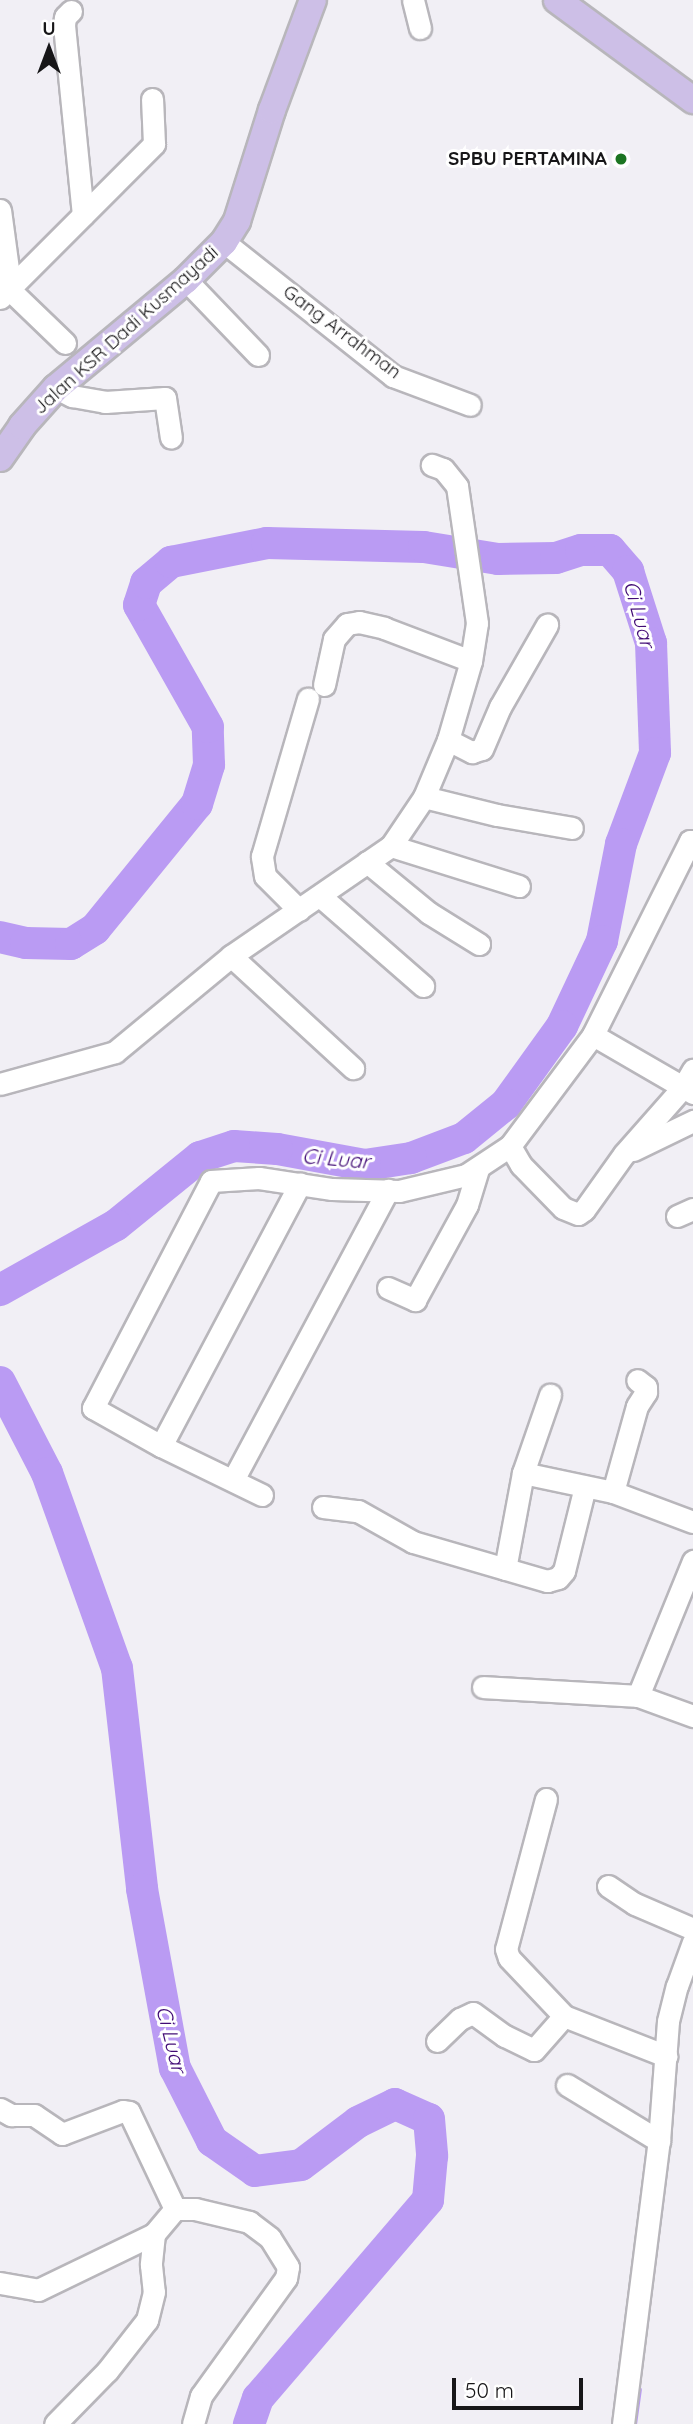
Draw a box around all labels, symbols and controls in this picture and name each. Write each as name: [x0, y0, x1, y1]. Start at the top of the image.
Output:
north arrow: [14, 14, 84, 84]
text: U: [42, 16, 56, 40]
place label: SPBU PERTAMINA: [448, 148, 607, 170]
marker: SPBU PERTAMINA: [613, 151, 629, 167]
street label: Jalan KSR Dadi Kusmayadi: [29, 241, 223, 419]
street label: Gang Arrahman: [279, 280, 405, 384]
water label: Ci Luar: [619, 578, 661, 650]
water label: Ci Luar: [301, 1142, 371, 1174]
water label: Ci Luar: [152, 2003, 192, 2075]
scale bar: [455, 2364, 586, 2408]
text: 50 m: [465, 2377, 514, 2403]

